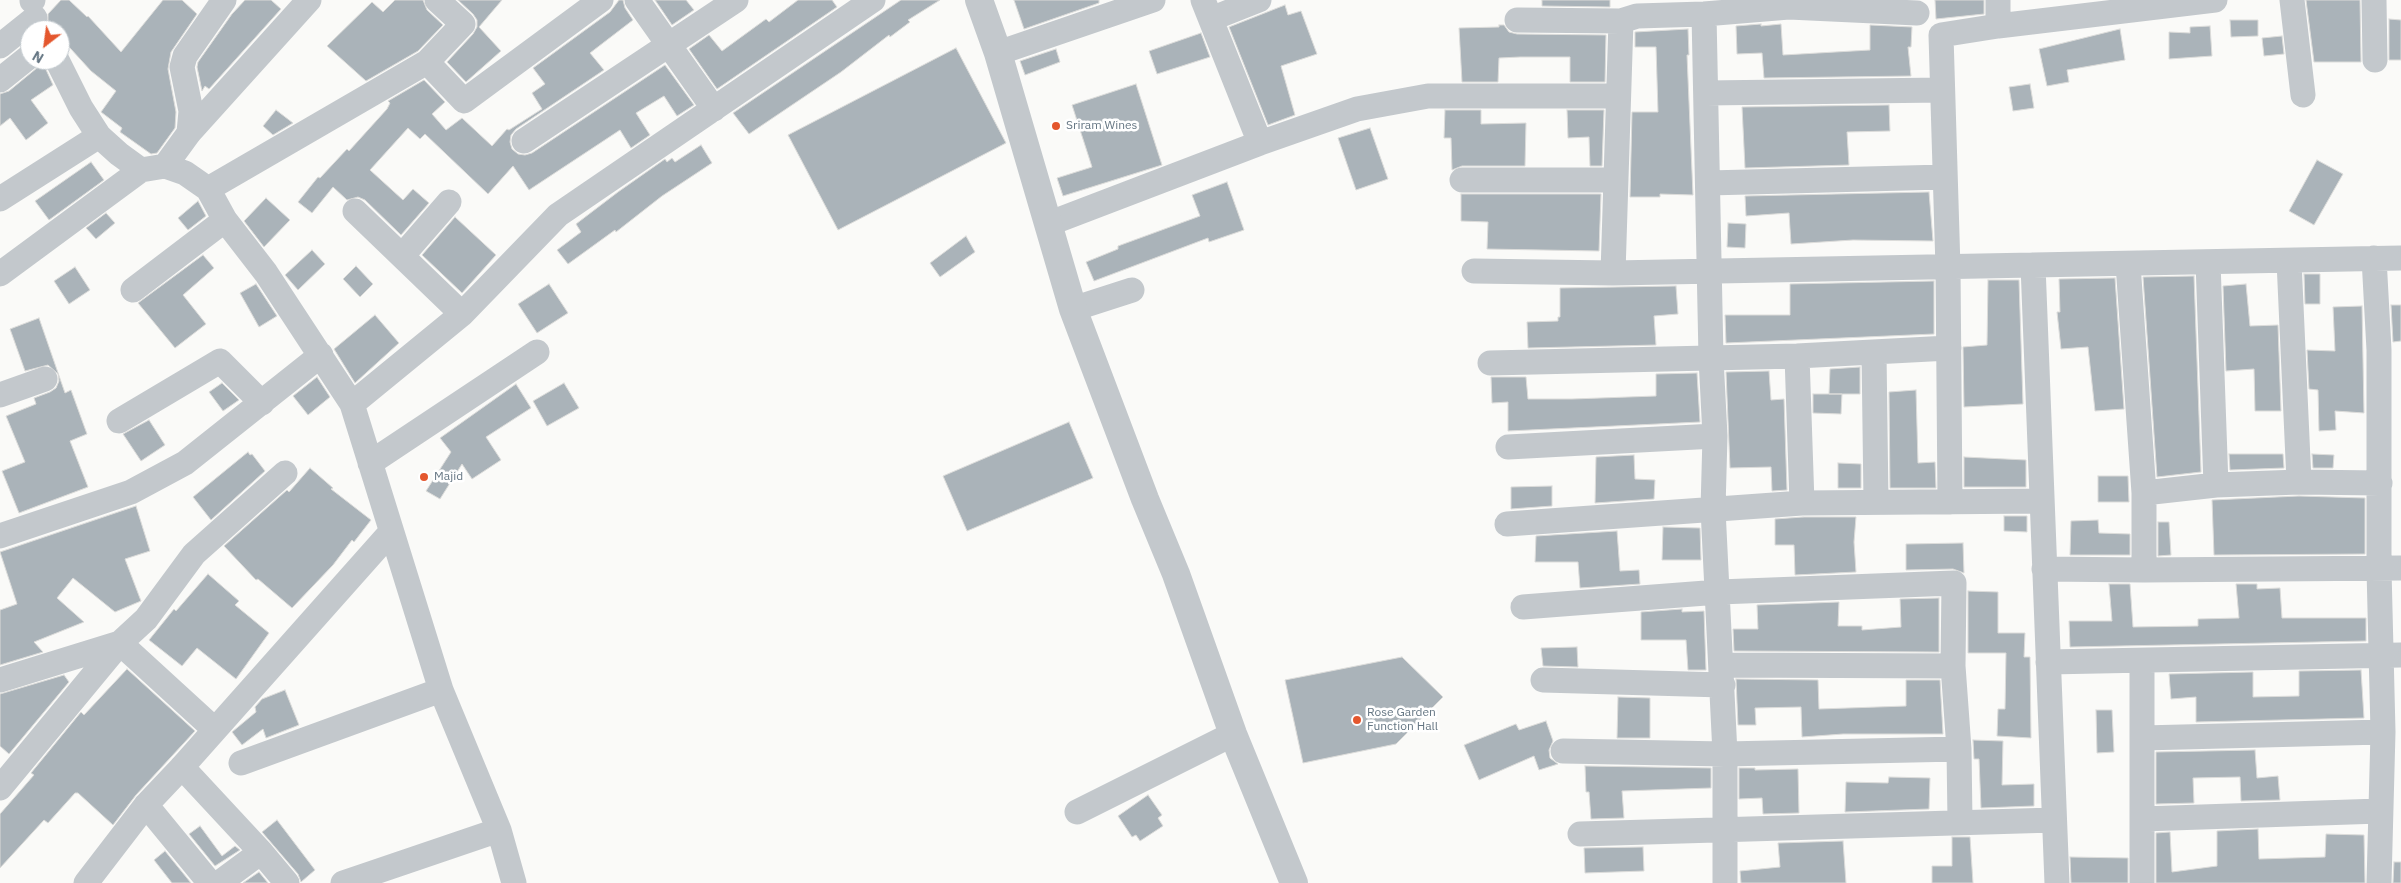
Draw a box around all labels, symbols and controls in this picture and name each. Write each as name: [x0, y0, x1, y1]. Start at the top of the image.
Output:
north arrow: [20, 20, 70, 70]
text: N: [29, 47, 47, 67]
place label: Sriram Wines: [1066, 119, 1137, 133]
marker: Sriram Wines: [1050, 120, 1062, 132]
place label: Majid: [434, 470, 463, 484]
marker: Majid: [418, 471, 430, 483]
place label: Rose Garden Function Hall: [1367, 706, 1438, 734]
marker: Rose Garden Function Hall: [1351, 714, 1363, 726]

